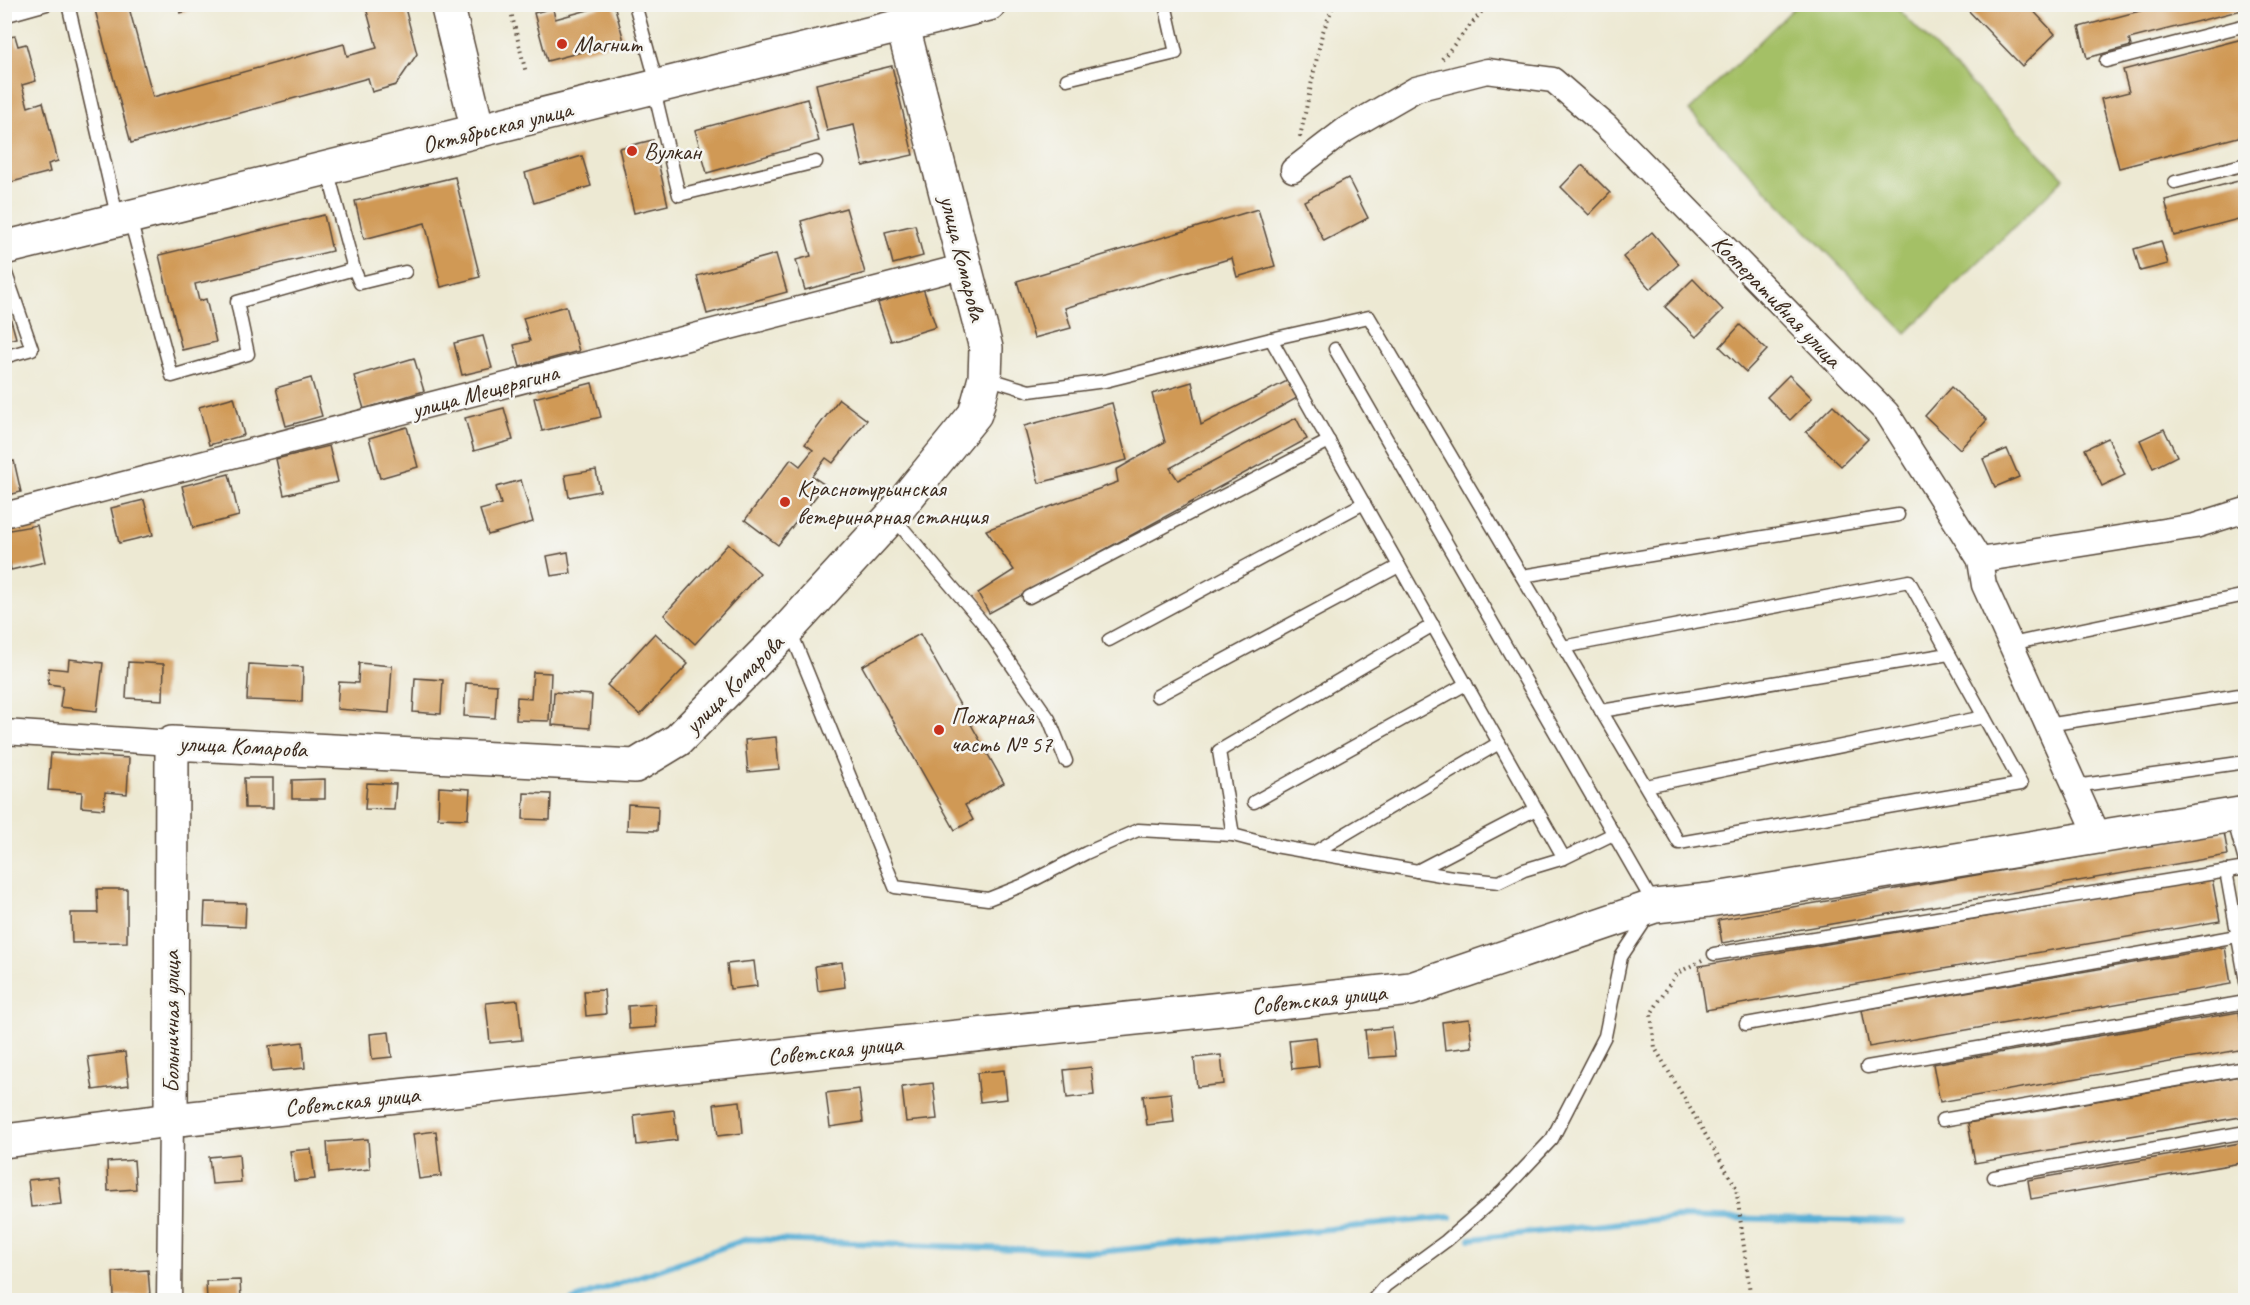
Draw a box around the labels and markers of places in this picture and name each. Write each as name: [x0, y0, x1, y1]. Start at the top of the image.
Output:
place label: Магнит: [574, 29, 643, 59]
marker: Магнит: [555, 37, 569, 51]
place label: Вулкан: [644, 136, 703, 166]
marker: Вулкан: [625, 144, 639, 158]
place label: Краснотурьинская ветеринарная станция: [797, 473, 989, 531]
marker: Краснотурьинская ветеринарная станция: [778, 495, 792, 509]
place label: Пожарная часть № 57: [951, 701, 1053, 759]
marker: Пожарная часть № 57: [932, 723, 946, 737]

